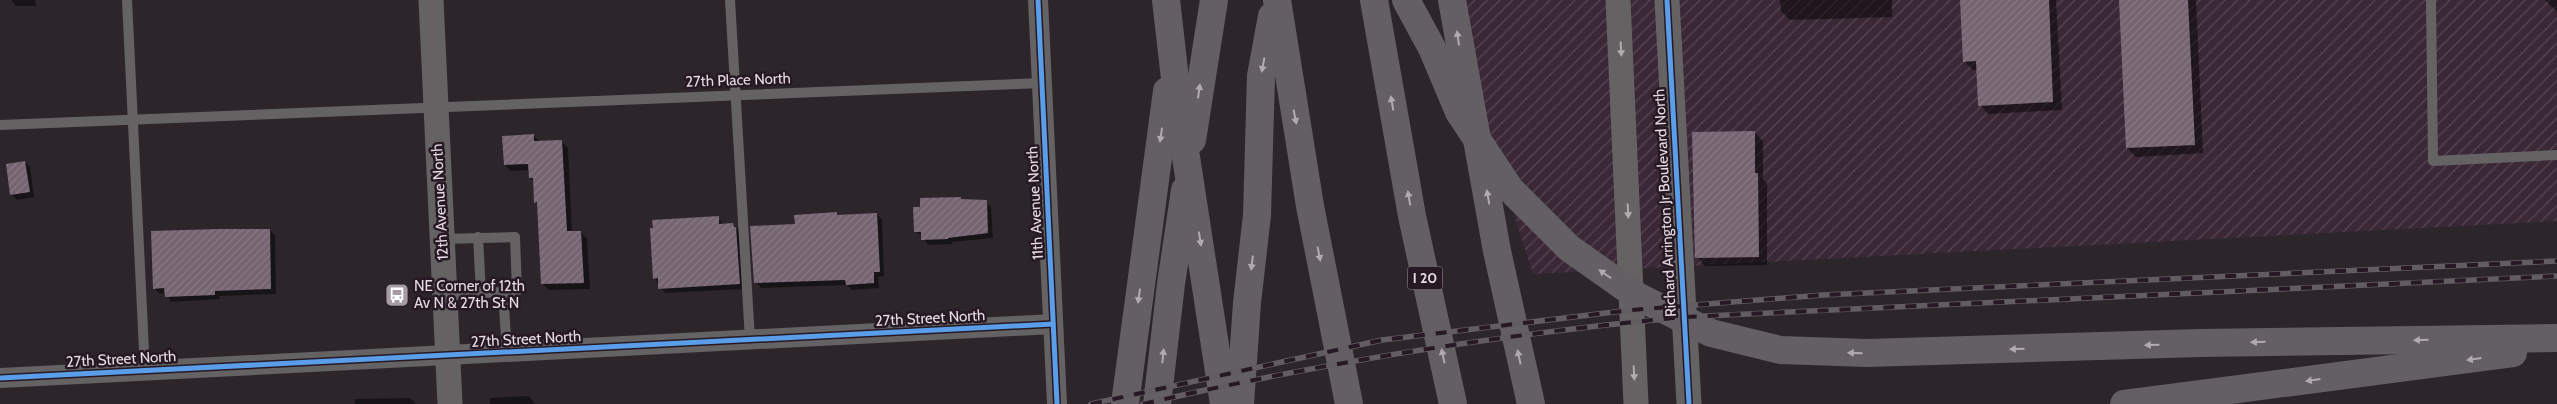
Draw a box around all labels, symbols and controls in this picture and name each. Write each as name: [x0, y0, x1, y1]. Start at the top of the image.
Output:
one-way arrow: [1454, 29, 1462, 45]
one-way arrow: [1617, 41, 1625, 57]
one-way arrow: [1258, 57, 1266, 73]
street label: 27th Place North: [685, 69, 791, 91]
one-way arrow: [1196, 82, 1204, 98]
street label: Richard Arrington Jr Boulevard North: [1650, 88, 1680, 318]
one-way arrow: [1388, 94, 1396, 110]
one-way arrow: [1291, 110, 1299, 126]
one-way arrow: [1157, 128, 1165, 144]
street label: 12th Avenue North: [428, 143, 452, 261]
street label: 11th Avenue North: [1023, 146, 1047, 260]
one-way arrow: [1404, 189, 1412, 205]
one-way arrow: [1483, 189, 1491, 205]
one-way arrow: [1625, 203, 1633, 219]
one-way arrow: [1197, 231, 1205, 247]
one-way arrow: [1315, 246, 1323, 262]
one-way arrow: [1248, 256, 1256, 272]
road number: I 20: [1408, 266, 1442, 290]
one-way arrow: [1598, 269, 1612, 279]
place label: NE Corner of 12th Av N & 27th St N: [414, 277, 525, 312]
bus stop icon: NE Corner of 12th Av N & 27th St N: [384, 282, 410, 308]
one-way arrow: [1135, 289, 1143, 305]
street label: 27th Street North: [874, 306, 986, 330]
street label: 27th Street North: [470, 327, 582, 351]
one-way arrow: [2413, 336, 2429, 344]
one-way arrow: [2250, 339, 2266, 347]
one-way arrow: [2144, 341, 2160, 349]
one-way arrow: [2009, 345, 2025, 353]
street label: 27th Street North: [65, 347, 177, 371]
one-way arrow: [1159, 347, 1167, 363]
one-way arrow: [1515, 348, 1523, 364]
one-way arrow: [1847, 348, 1863, 356]
one-way arrow: [1439, 349, 1447, 364]
one-way arrow: [2466, 355, 2482, 363]
one-way arrow: [1631, 366, 1639, 382]
one-way arrow: [2305, 377, 2321, 385]

